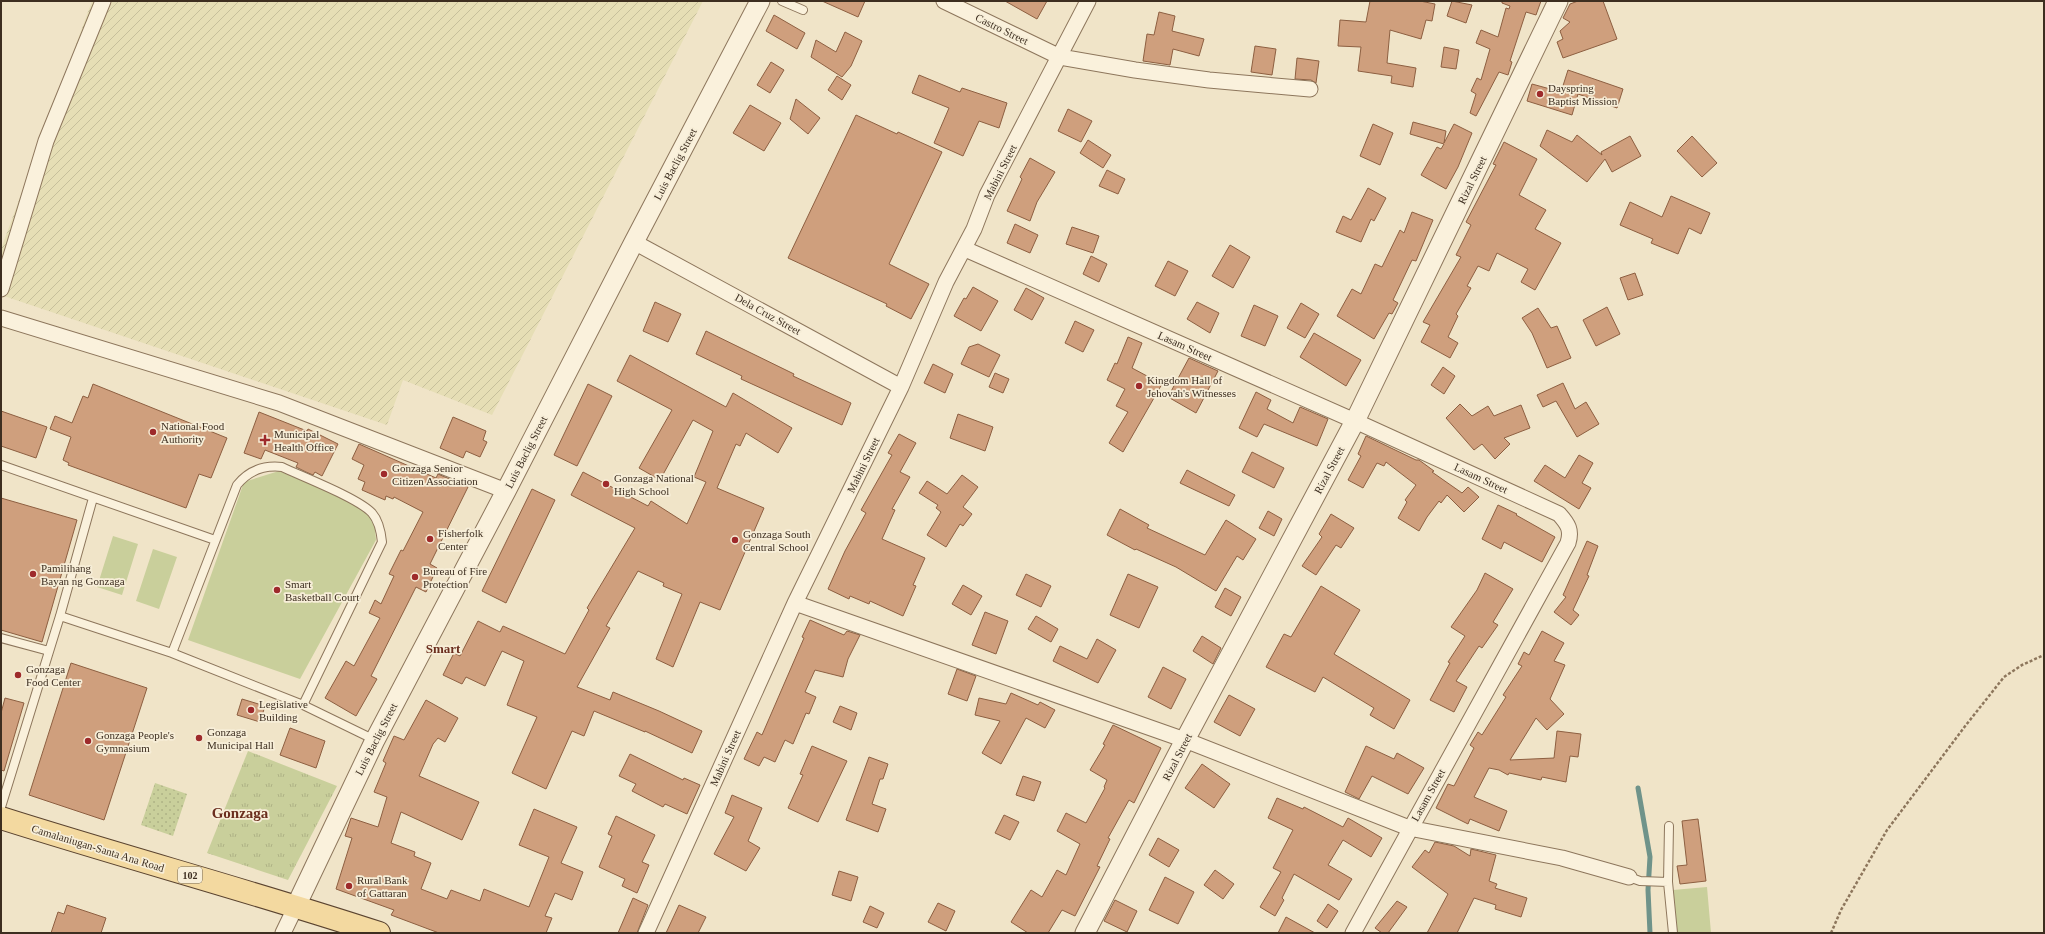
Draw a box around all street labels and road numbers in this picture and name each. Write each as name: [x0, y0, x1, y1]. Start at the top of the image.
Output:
street label: Castro Street: [974, 11, 1030, 47]
street label: Luis Baclig Street: [651, 126, 699, 202]
street label: Mabini Street: [981, 142, 1019, 202]
street label: Rizal Street: [1455, 154, 1489, 206]
street label: Dela Cruz Street: [733, 291, 803, 337]
street label: Lasam Street: [1156, 329, 1214, 363]
street label: Luis Baclig Street: [503, 414, 549, 490]
street label: Mabini Street: [844, 435, 882, 495]
street label: Rizal Street: [1312, 444, 1346, 496]
street label: Lasam Street: [1452, 460, 1510, 496]
street label: Luis Baclig Street: [353, 701, 399, 777]
street label: Mabini Street: [707, 728, 743, 788]
street label: Rizal Street: [1160, 731, 1194, 783]
street label: Lasam Street: [1409, 767, 1447, 823]
street label: Camalaniugan-Santa Ana Road: [30, 822, 166, 874]
road number: 102: [178, 867, 202, 883]

